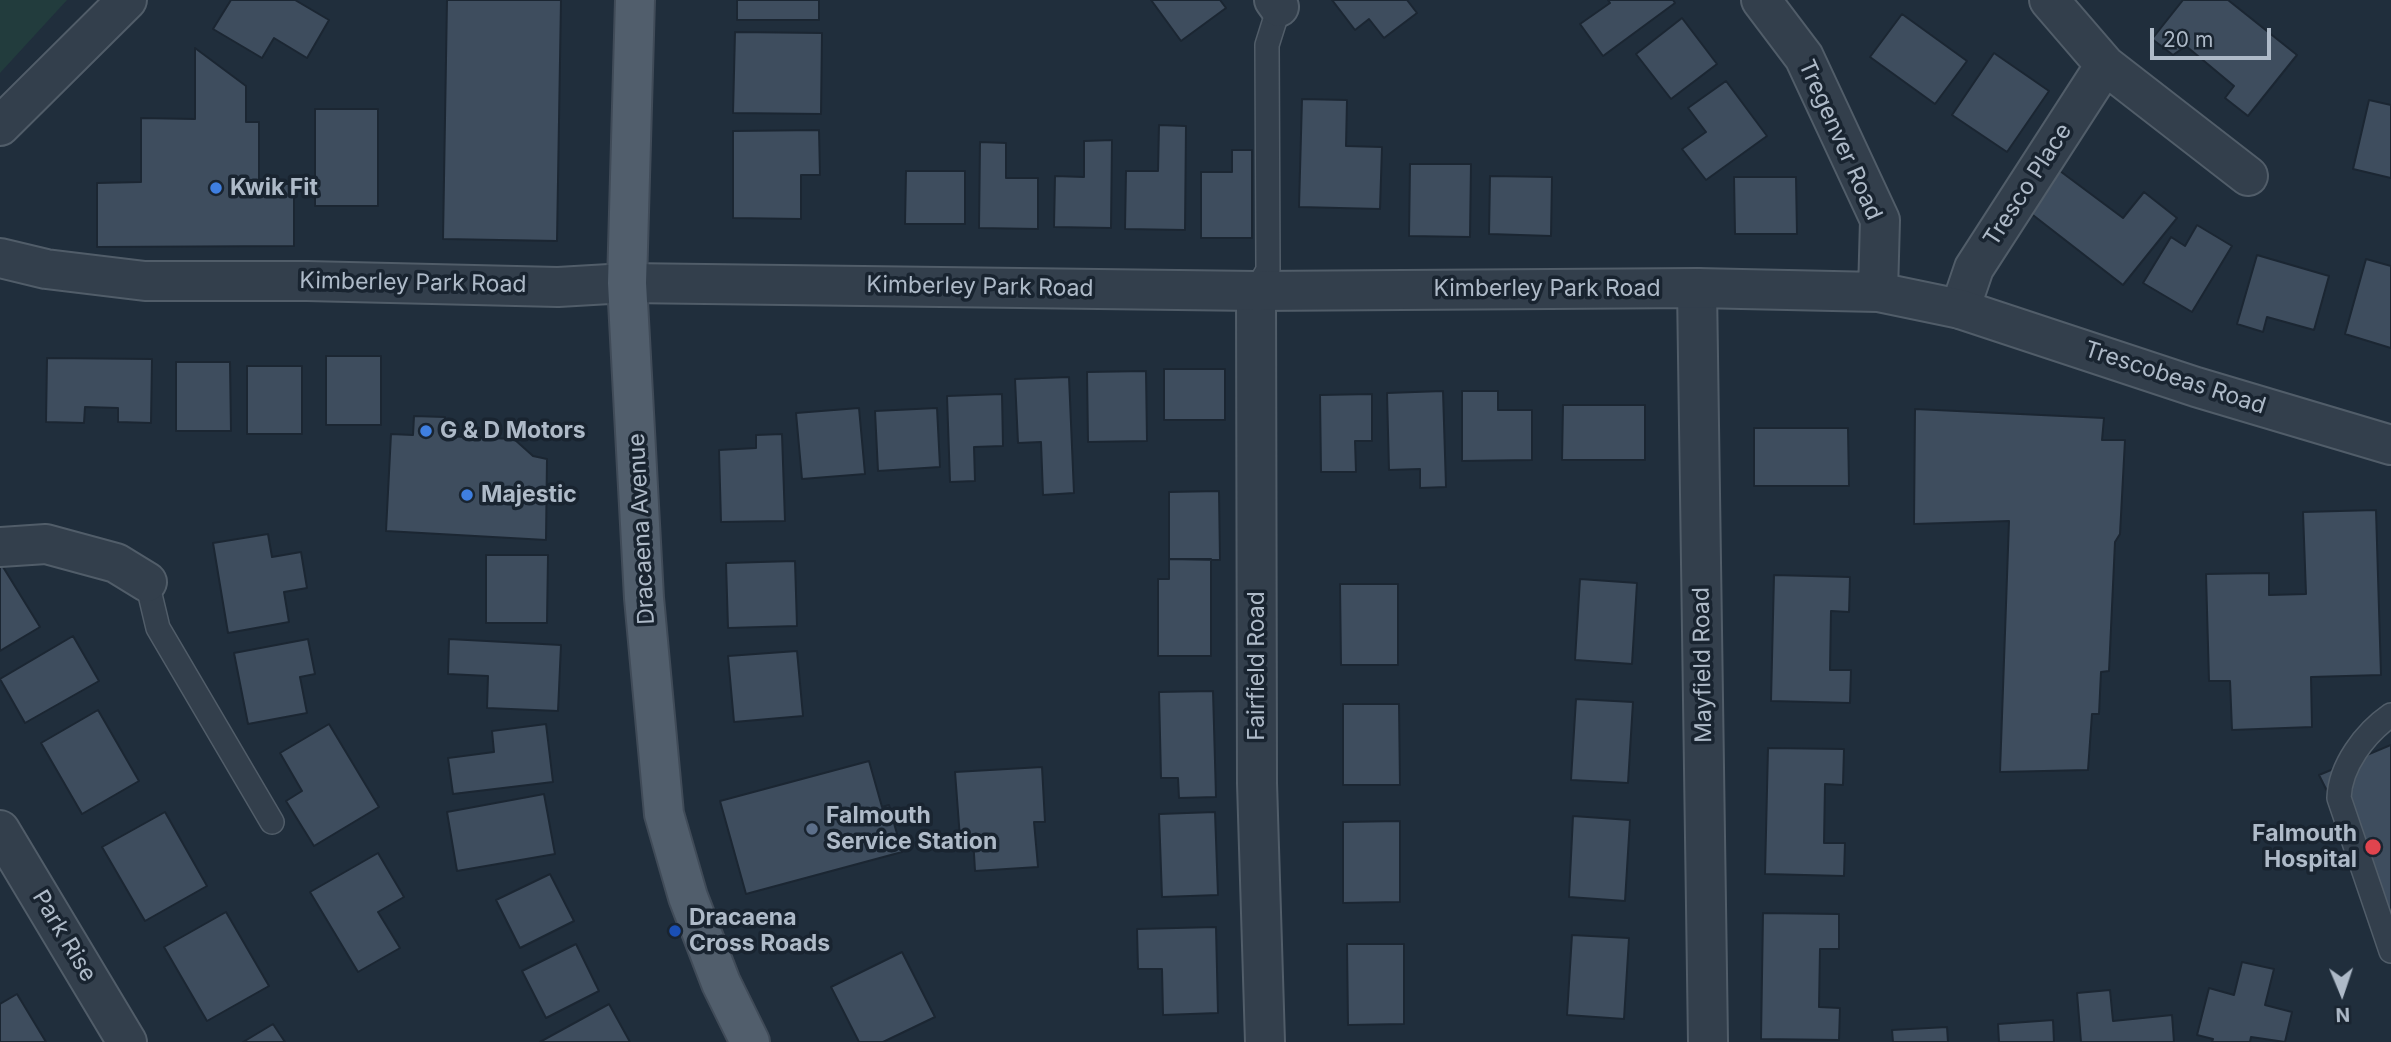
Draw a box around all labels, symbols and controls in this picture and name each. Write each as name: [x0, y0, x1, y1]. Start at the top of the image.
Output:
scale bar: [2153, 14, 2274, 58]
text: 20 m: [2163, 27, 2213, 52]
street label: Tregenver Road: [1792, 56, 1888, 224]
street label: Tresco Place: [1978, 119, 2078, 251]
place label: Kwik Fit: [230, 174, 318, 202]
marker: Kwik Fit: [208, 180, 224, 196]
street label: Kimberley Park Road: [299, 267, 527, 299]
street label: Kimberley Park Road: [866, 271, 1094, 303]
street label: Kimberley Park Road: [1433, 275, 1661, 303]
street label: Trescobeas Road: [2081, 336, 2269, 420]
place label: G & D Motors: [440, 417, 586, 445]
marker: G & D Motors: [418, 423, 434, 439]
street label: Dracaena Avenue: [623, 433, 661, 625]
place label: Majestic: [481, 481, 577, 509]
marker: Majestic: [459, 487, 475, 503]
street label: Mayfield Road: [1688, 587, 1718, 743]
street label: Fairfield Road: [1243, 591, 1271, 741]
place label: Falmouth Service Station: [826, 802, 997, 856]
place label: Falmouth Hospital: [2252, 820, 2357, 874]
marker: Falmouth Service Station: [804, 821, 820, 837]
marker: Falmouth Hospital: [2363, 837, 2383, 857]
street label: Park Rise: [26, 885, 102, 987]
place label: Dracaena Cross Roads: [689, 904, 830, 958]
marker: Dracaena Cross Roads: [667, 923, 683, 939]
north arrow: [2307, 958, 2377, 1028]
text: N: [2335, 1003, 2350, 1026]

